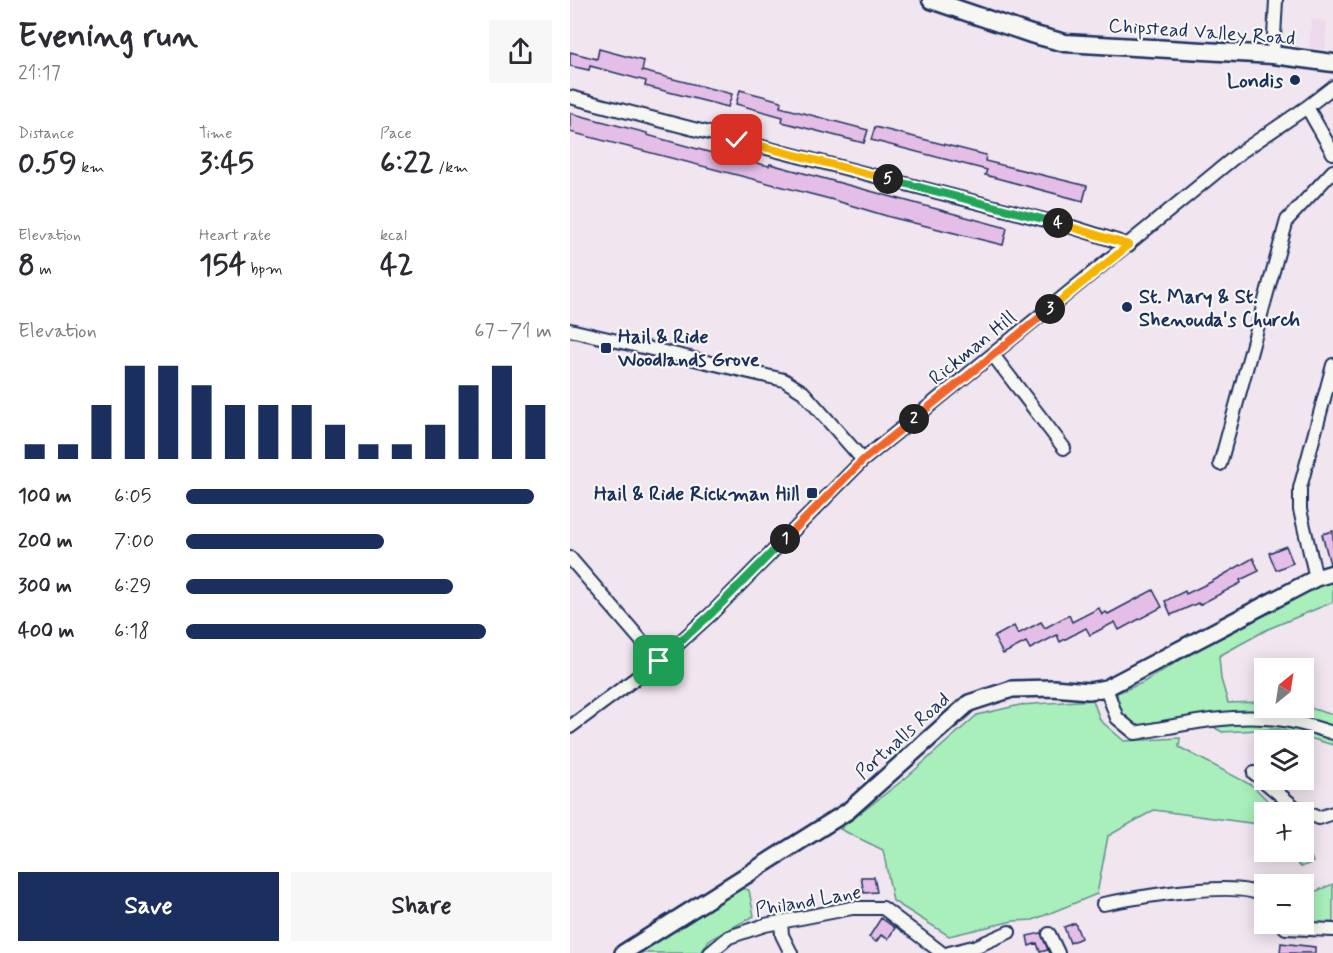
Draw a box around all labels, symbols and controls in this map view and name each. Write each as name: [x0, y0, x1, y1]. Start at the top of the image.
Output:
street label: Chipstead Valley Road: [1108, 12, 1296, 52]
text: Evening run: [18, 15, 198, 59]
button: share: [489, 20, 552, 83]
text: 21:17: [18, 60, 61, 87]
place label: Londis: [1227, 68, 1283, 95]
marker: Londis: [1288, 73, 1302, 87]
pin: [711, 114, 762, 165]
text: Distance: [18, 123, 74, 144]
text: Time: [199, 123, 233, 144]
text: Pace: [380, 123, 412, 144]
icon: check: [720, 123, 753, 156]
text: 0.59: [18, 144, 77, 183]
text: 3:45: [199, 144, 254, 183]
text: 6:22: [380, 144, 434, 183]
text: km: [77, 157, 105, 178]
text: /km: [434, 157, 469, 178]
pin: 5: [873, 164, 903, 194]
text: 5: [883, 168, 893, 189]
pin: 4: [1043, 208, 1073, 238]
text: 4: [1053, 212, 1063, 233]
text: Elevation: [18, 225, 81, 246]
text: Heart rate: [199, 225, 271, 246]
text: kcal: [380, 225, 407, 246]
text: 8: [18, 246, 35, 285]
text: 154: [199, 246, 246, 285]
text: 42: [380, 246, 413, 285]
text: m: [35, 259, 52, 280]
text: bpm: [246, 259, 283, 280]
place label: St. Mary & St. Shenouda's Church: [1139, 284, 1300, 334]
pin: 3: [1035, 294, 1065, 324]
text: 3: [1046, 298, 1054, 319]
marker: St. Mary & St. Shenouda's Church: [1120, 300, 1134, 314]
street label: Rickman Hill: [924, 305, 1022, 392]
text: Elevation: [18, 318, 97, 345]
text: 67–71 m: [474, 318, 552, 345]
place label: Hail & Ride Woodlands Grove: [617, 324, 760, 374]
marker: Hail & Ride Woodlands Grove: [599, 341, 613, 355]
pin: 2: [899, 404, 929, 434]
text: 2: [910, 408, 918, 429]
place label: Hail & Ride Rickman Hill: [594, 481, 800, 508]
text: 100 m: [18, 483, 72, 510]
text: 6:05: [114, 483, 151, 510]
marker: Hail & Ride Rickman Hill: [805, 486, 819, 500]
pin: 1: [770, 524, 800, 554]
text: 200 m: [18, 528, 73, 555]
text: 7:00: [114, 528, 154, 555]
text: 1: [781, 528, 789, 549]
text: 300 m: [18, 573, 72, 600]
text: 6:29: [114, 573, 151, 600]
text: 400 m: [18, 618, 74, 645]
text: 6:18: [114, 618, 149, 645]
pin: [633, 635, 684, 686]
icon: arrive: [642, 644, 675, 677]
north arrow: [1254, 658, 1314, 718]
map controls: [1254, 658, 1314, 934]
street label: Portnalls Road: [850, 686, 956, 786]
button: layers: [1254, 730, 1314, 790]
button: +: [1254, 802, 1314, 862]
button: Save: [18, 872, 279, 941]
button: Share: [291, 872, 552, 941]
button: −: [1254, 874, 1314, 934]
street label: Philand Lane: [753, 879, 864, 924]

